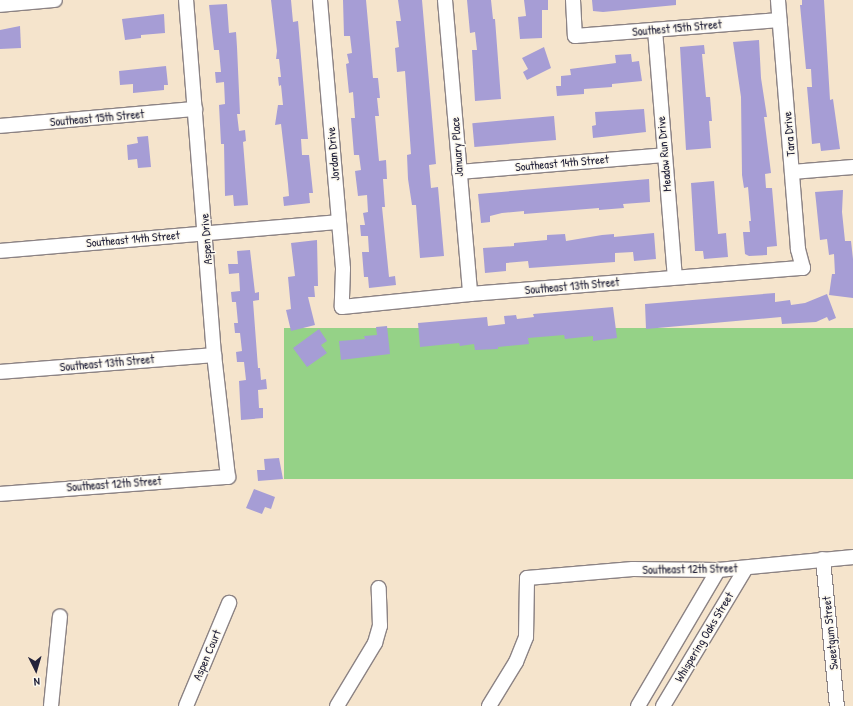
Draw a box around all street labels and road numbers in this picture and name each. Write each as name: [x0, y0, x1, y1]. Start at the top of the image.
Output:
street label: Southest 15th Street: [632, 17, 722, 39]
street label: Southeast 15th Street: [49, 107, 145, 129]
street label: Tara Drive: [780, 111, 798, 157]
street label: Meadow Run Drive: [654, 116, 674, 192]
street label: January Place: [448, 117, 466, 177]
street label: Jordan Drive: [323, 126, 343, 182]
street label: Southeast 14th Street: [515, 152, 609, 174]
street label: Aspen Drive: [197, 213, 215, 265]
street label: Southeast 14th Street: [86, 228, 180, 250]
street label: Southeast 13th Street: [524, 275, 620, 297]
street label: Southeast 13th Street: [59, 352, 155, 374]
street label: Southeast 12th Street: [66, 473, 162, 495]
street label: Southeast 12th Street: [642, 561, 738, 577]
street label: Whispering Oaks Street: [672, 590, 736, 684]
street label: Sweetgum Street: [819, 596, 841, 670]
street label: Aspen Court: [190, 628, 224, 682]

